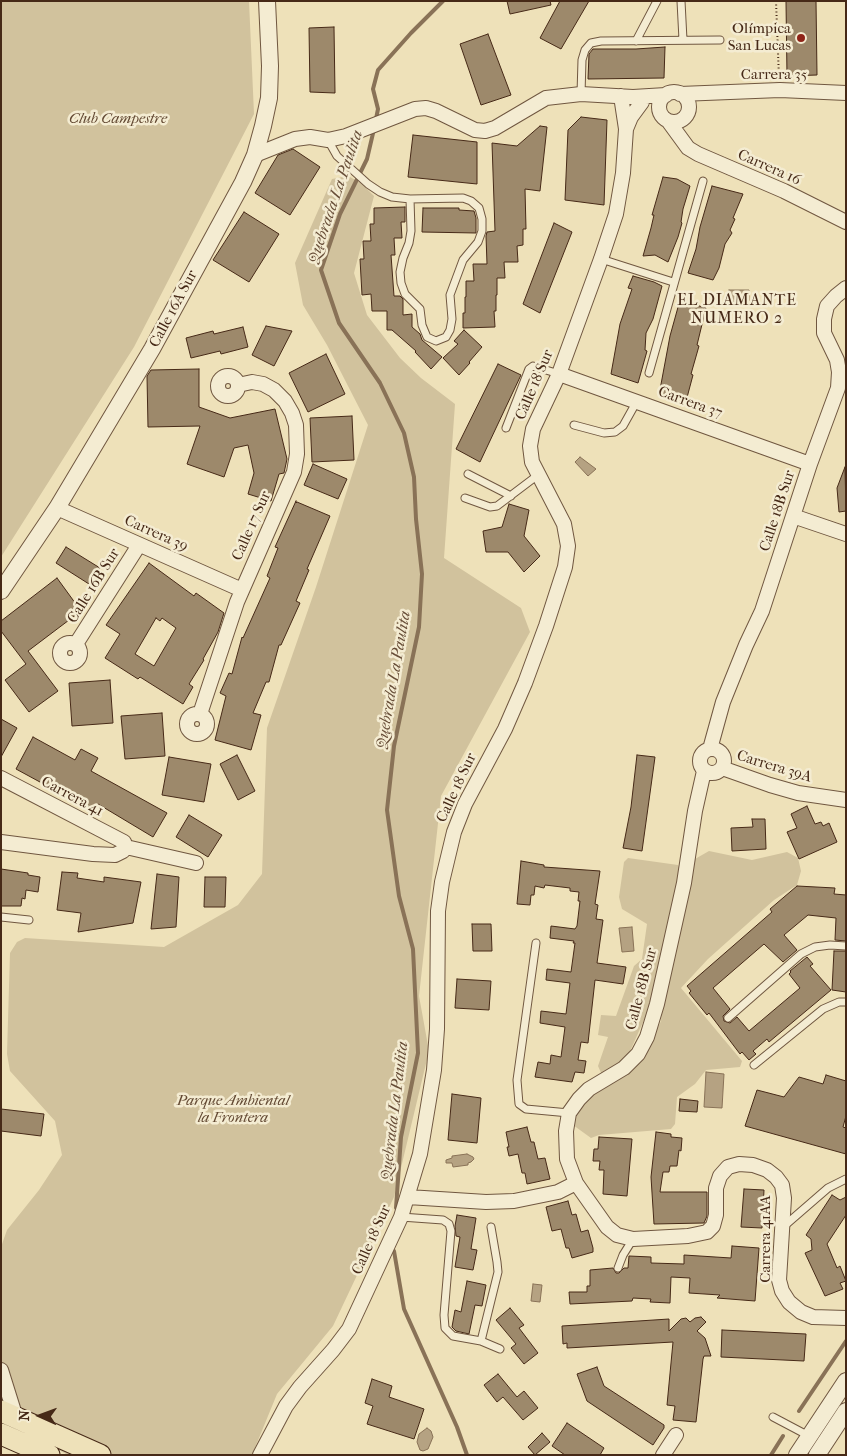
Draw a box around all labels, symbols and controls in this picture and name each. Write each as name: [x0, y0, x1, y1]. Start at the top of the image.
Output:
place label: Olímpica San Lucas: [728, 20, 791, 55]
marker: Olímpica San Lucas: [795, 32, 807, 44]
street label: Carrera 35: [741, 66, 807, 84]
park label: Club Campestre: [69, 110, 167, 128]
water label: Quebrada La Paulita: [304, 128, 368, 266]
street label: Carrera 16: [735, 146, 803, 190]
street label: Calle 16A Sur: [146, 267, 202, 351]
district label: EL DIAMANTE NUMERO 2: [676, 291, 798, 329]
street label: Calle 18 Sur: [512, 347, 558, 423]
street label: Carrera 37: [655, 383, 725, 423]
street label: Calle 18B Sur: [756, 468, 800, 554]
street label: Calle 17 Sur: [229, 488, 275, 564]
street label: Carrera 39: [121, 512, 191, 556]
street label: Calle 16B Sur: [64, 545, 124, 627]
water label: Quebrada La Paulita: [372, 610, 416, 750]
street label: Carrera 39A: [734, 747, 814, 787]
street label: Calle 18 Sur: [433, 750, 481, 826]
street label: Carrera 41: [38, 773, 106, 821]
street label: Calle 18B Sur: [622, 946, 662, 1032]
water label: Quebrada La Paulita: [377, 1041, 413, 1181]
park label: Parque Ambiental la Frontera: [177, 1092, 289, 1127]
street label: Carrera 41AA: [757, 1195, 775, 1283]
street label: Calle 18 Sur: [349, 1202, 395, 1278]
north arrow: [15, 1391, 65, 1441]
text: N: [16, 1410, 33, 1421]

